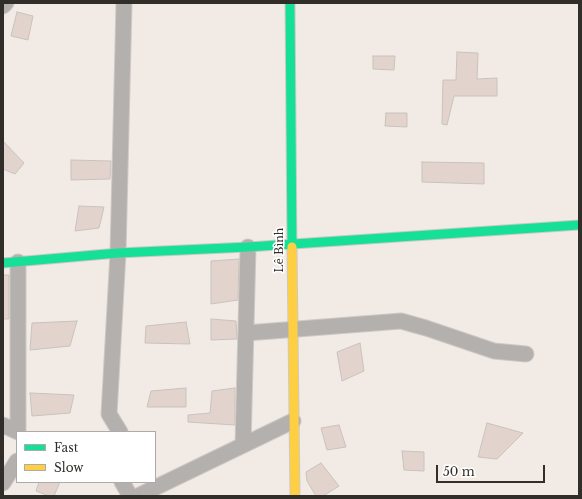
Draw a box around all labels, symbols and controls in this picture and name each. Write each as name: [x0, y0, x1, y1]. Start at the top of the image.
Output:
street label: Lê Bình: [273, 228, 287, 272]
legend: [16, 431, 156, 483]
text: Fast: [54, 440, 78, 455]
scale bar: [438, 457, 547, 483]
text: Slow: [54, 460, 83, 475]
text: 50 m: [443, 464, 475, 479]

